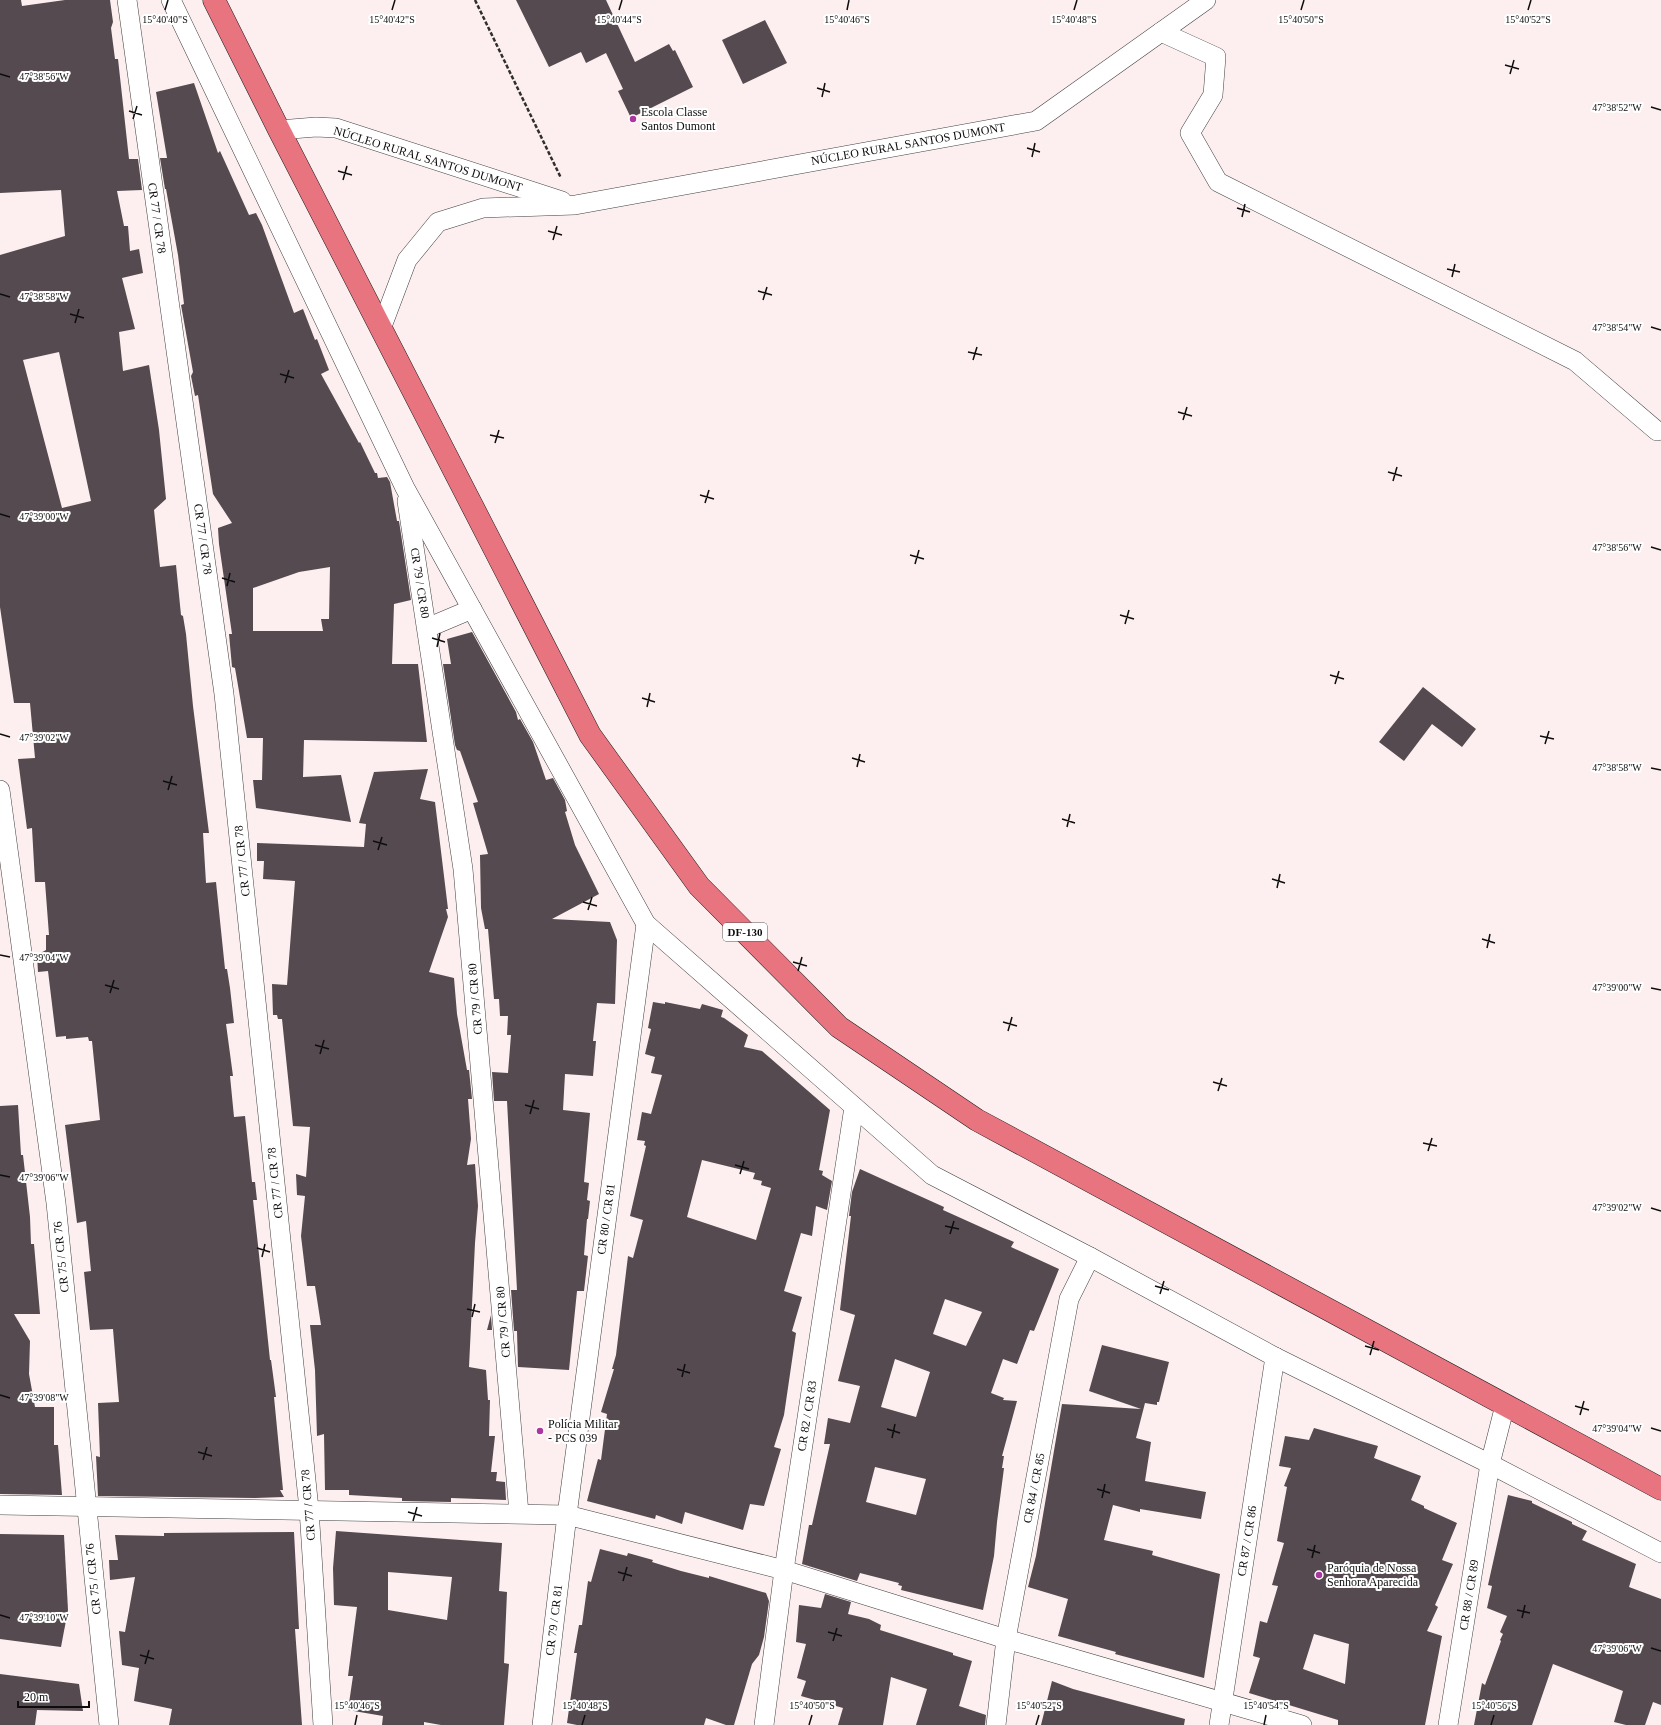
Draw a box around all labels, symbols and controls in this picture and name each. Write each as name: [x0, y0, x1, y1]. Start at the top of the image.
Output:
text: 15°40'40"S: [142, 14, 188, 25]
text: 15°40'42"S: [369, 14, 415, 25]
text: 15°40'44"S: [596, 14, 642, 25]
text: 15°40'46"S: [824, 14, 870, 25]
text: 15°40'48"S: [1051, 14, 1097, 25]
text: 15°40'50"S: [1278, 14, 1324, 25]
text: 15°40'52"S: [1505, 14, 1551, 25]
text: 47°38'56"W: [19, 71, 69, 82]
text: 47°38'52"W: [1592, 102, 1642, 113]
place label: Escola Classe Santos Dumont: [641, 105, 716, 133]
marker: Escola Classe Santos Dumont: [628, 114, 638, 124]
street label: NÚCLEO RURAL SANTOS DUMONT: [810, 120, 1007, 168]
street label: NÚCLEO RURAL SANTOS DUMONT: [332, 124, 525, 195]
street label: CR 77 / CR 78: [145, 182, 169, 254]
text: 47°38'58"W: [19, 291, 69, 302]
text: 47°38'54"W: [1592, 322, 1642, 333]
street label: CR 77 / CR 78: [191, 503, 215, 575]
text: 47°39'00"W: [19, 511, 69, 522]
text: 47°38'56"W: [1592, 542, 1642, 553]
street label: CR 79 / CR 80: [408, 547, 432, 619]
text: 47°39'02"W: [19, 732, 69, 743]
text: 47°38'58"W: [1592, 762, 1642, 773]
street label: CR 77 / CR 78: [231, 825, 253, 897]
road number: DF-130: [723, 923, 767, 941]
text: 47°39'04"W: [19, 952, 69, 963]
street label: CR 79 / CR 80: [465, 963, 485, 1035]
text: 47°39'00"W: [1592, 982, 1642, 993]
street label: CR 77 / CR 78: [264, 1147, 286, 1219]
text: 47°39'06"W: [19, 1172, 69, 1183]
street label: CR 80 / CR 81: [594, 1183, 618, 1255]
text: 47°39'02"W: [1592, 1202, 1642, 1213]
street label: CR 75 / CR 76: [50, 1221, 72, 1293]
street label: CR 79 / CR 80: [493, 1286, 513, 1358]
street label: CR 82 / CR 83: [795, 1380, 819, 1452]
text: 47°39'08"W: [19, 1392, 69, 1403]
place label: Polícia Militar - PCS 039: [548, 1417, 618, 1445]
text: 47°39'04"W: [1592, 1423, 1642, 1434]
marker: Polícia Militar - PCS 039: [535, 1426, 545, 1436]
street label: CR 84 / CR 85: [1020, 1452, 1048, 1524]
street label: CR 77 / CR 78: [298, 1469, 318, 1541]
street label: CR 87 / CR 86: [1235, 1505, 1259, 1577]
street label: CR 75 / CR 76: [82, 1543, 104, 1615]
street label: CR 88 / CR 89: [1457, 1559, 1481, 1631]
place label: Paróquia de Nossa Senhora Aparecida: [1327, 1561, 1419, 1589]
marker: Paróquia de Nossa Senhora Aparecida: [1314, 1570, 1324, 1580]
street label: CR 79 / CR 81: [543, 1584, 565, 1656]
text: 47°39'10"W: [19, 1612, 69, 1623]
text: 47°39'06"W: [1592, 1643, 1642, 1654]
scale bar: [18, 1683, 89, 1709]
text: 20 m: [24, 1690, 49, 1704]
text: 15°40'46"S: [334, 1700, 380, 1711]
text: 15°40'48"S: [562, 1700, 608, 1711]
text: 15°40'50"S: [789, 1700, 835, 1711]
text: 15°40'52"S: [1016, 1700, 1062, 1711]
text: 15°40'54"S: [1243, 1700, 1289, 1711]
text: 15°40'56"S: [1471, 1700, 1517, 1711]

